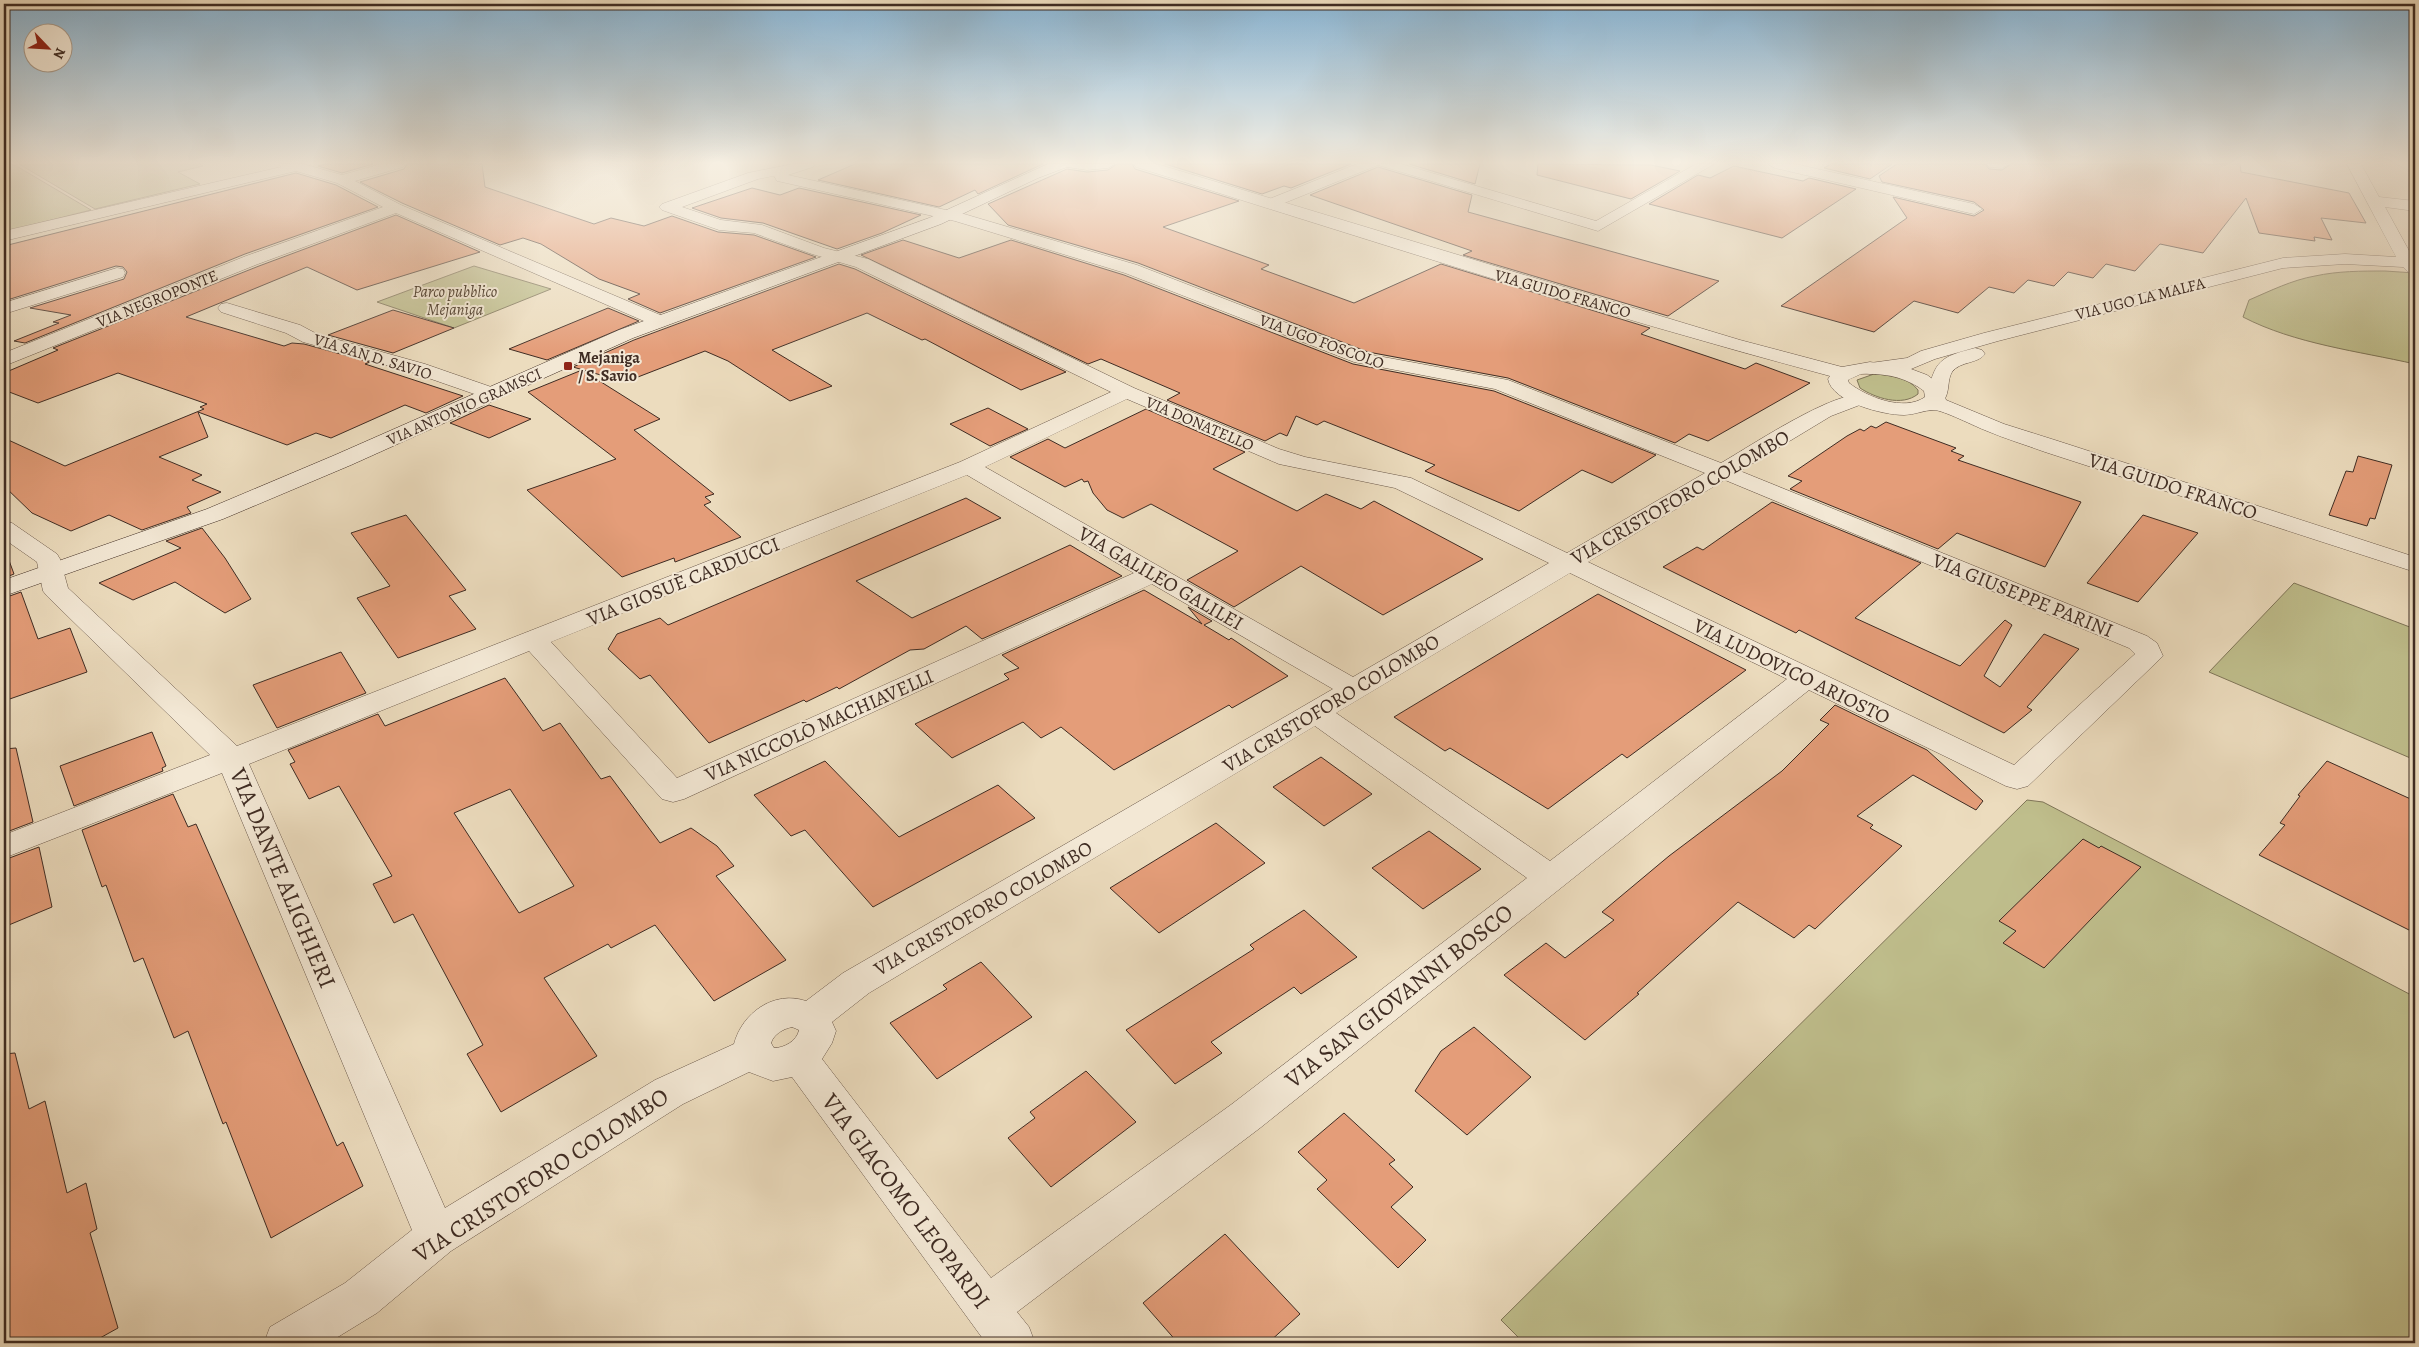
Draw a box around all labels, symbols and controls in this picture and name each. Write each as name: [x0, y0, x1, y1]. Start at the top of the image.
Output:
north arrow: [22, 22, 72, 72]
text: N: [49, 45, 70, 62]
street label: VIA GUIDO FRANCO: [1491, 264, 1633, 324]
street label: VIA NEGROPONTE: [92, 265, 221, 334]
street label: VIA UGO LA MALFA: [2072, 272, 2208, 326]
park label: Parco pubblico Mejaniga: [413, 281, 497, 321]
street label: VIA UGO FOSCOLO: [1255, 309, 1387, 375]
street label: VIA SAN D. SAVIO: [310, 328, 434, 385]
place label: Mejaniga / S. Savio: [578, 347, 640, 387]
marker: Mejaniga / S. Savio: [562, 360, 574, 372]
street label: VIA ANTONIO GRAMSCI: [383, 363, 545, 451]
street label: VIA DONATELLO: [1141, 391, 1257, 457]
street label: VIA CRISTOFORO COLOMBO: [1565, 424, 1795, 572]
street label: VIA GUIDO FRANCO: [2084, 446, 2261, 526]
street label: VIA GALILEO GALILEI: [1072, 520, 1248, 637]
street label: VIA GIOSUÈ CARDUCCI: [582, 530, 783, 633]
street label: VIA GIUSEPPE PARINI: [1928, 547, 2117, 644]
street label: VIA LUDOVICO ARIOSTO: [1688, 612, 1895, 731]
street label: VIA CRISTOFORO COLOMBO: [1217, 628, 1445, 780]
street label: VIA NICCOLÒ MACHIAVELLI: [700, 663, 938, 789]
street label: VIA DANTE ALIGHIERI: [222, 762, 344, 993]
street label: VIA CRISTOFORO COLOMBO: [868, 835, 1098, 983]
street label: VIA SAN GIOVANNI BOSCO: [1277, 897, 1520, 1096]
street label: VIA CRISTOFORO COLOMBO: [406, 1080, 675, 1270]
street label: VIA GIACOMO LEOPARDI: [814, 1086, 998, 1315]

